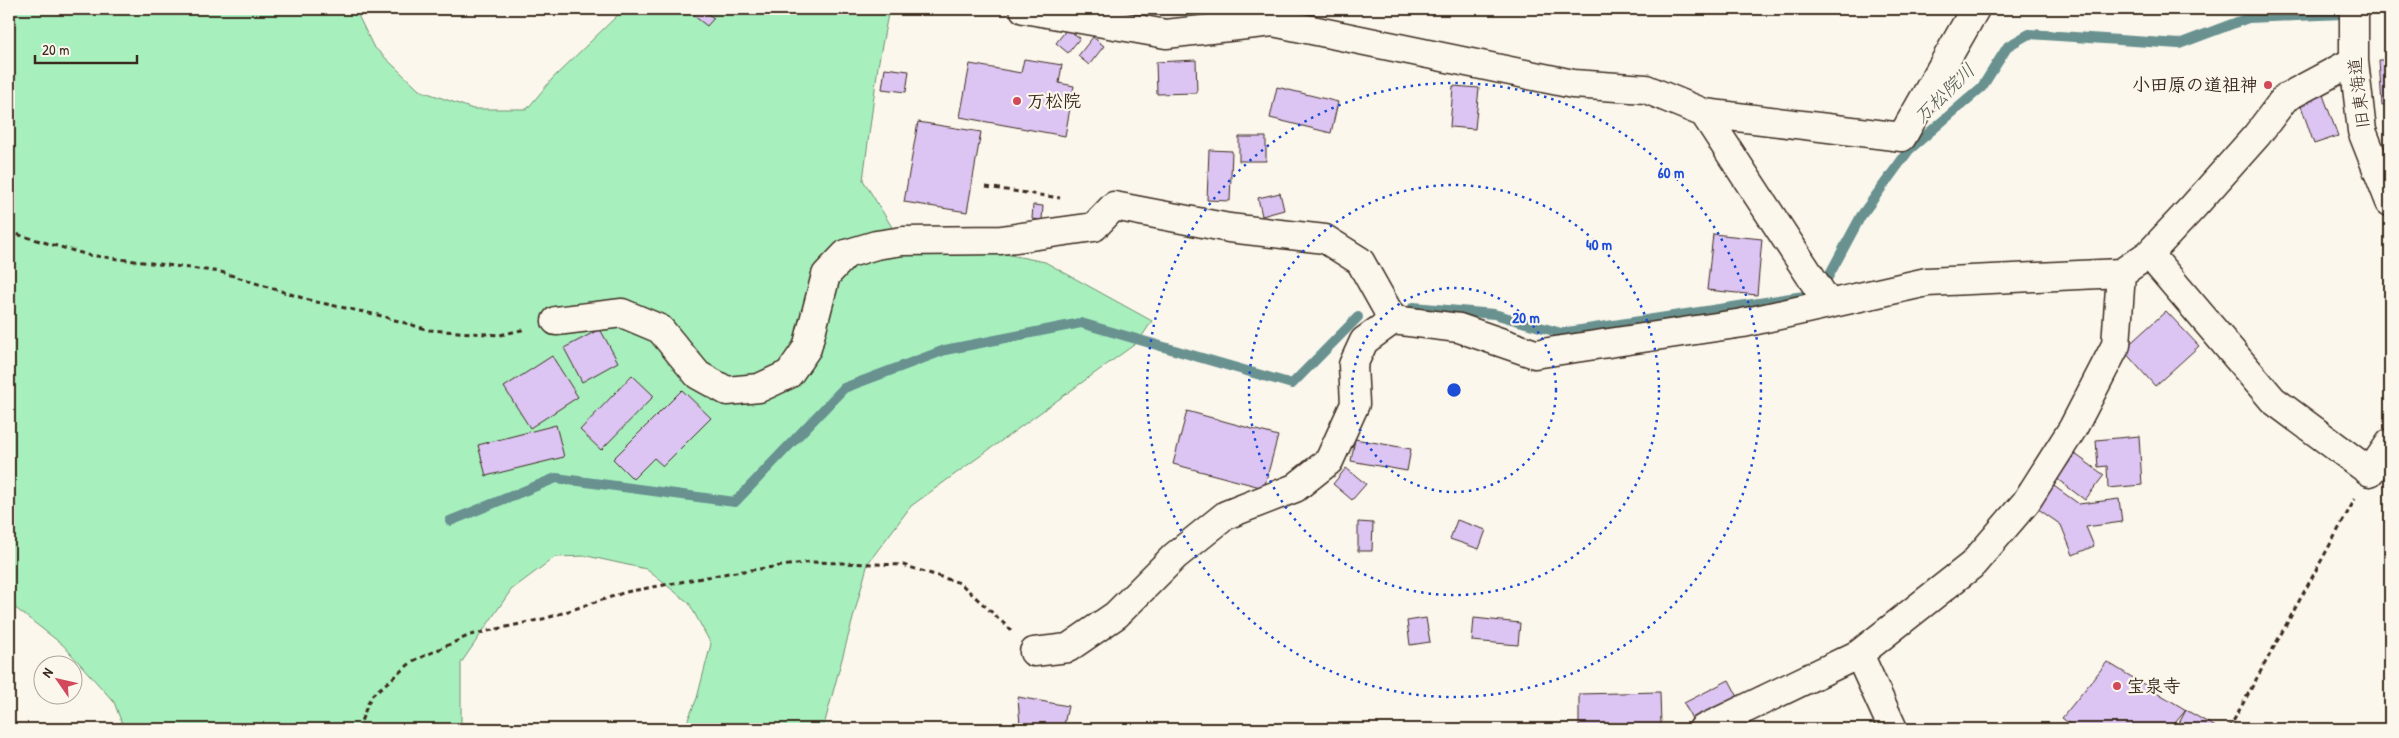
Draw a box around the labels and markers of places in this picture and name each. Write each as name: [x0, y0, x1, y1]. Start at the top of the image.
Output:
place label: 小田原の道祖神: [2132, 72, 2258, 97]
marker: 小田原の道祖神: [2262, 79, 2274, 91]
place label: 万松院: [1027, 88, 1081, 113]
marker: 万松院: [1011, 95, 1023, 107]
centre of rings: [1445, 381, 1463, 399]
place label: 宝泉寺: [2127, 673, 2181, 698]
marker: 宝泉寺: [2111, 680, 2123, 692]

